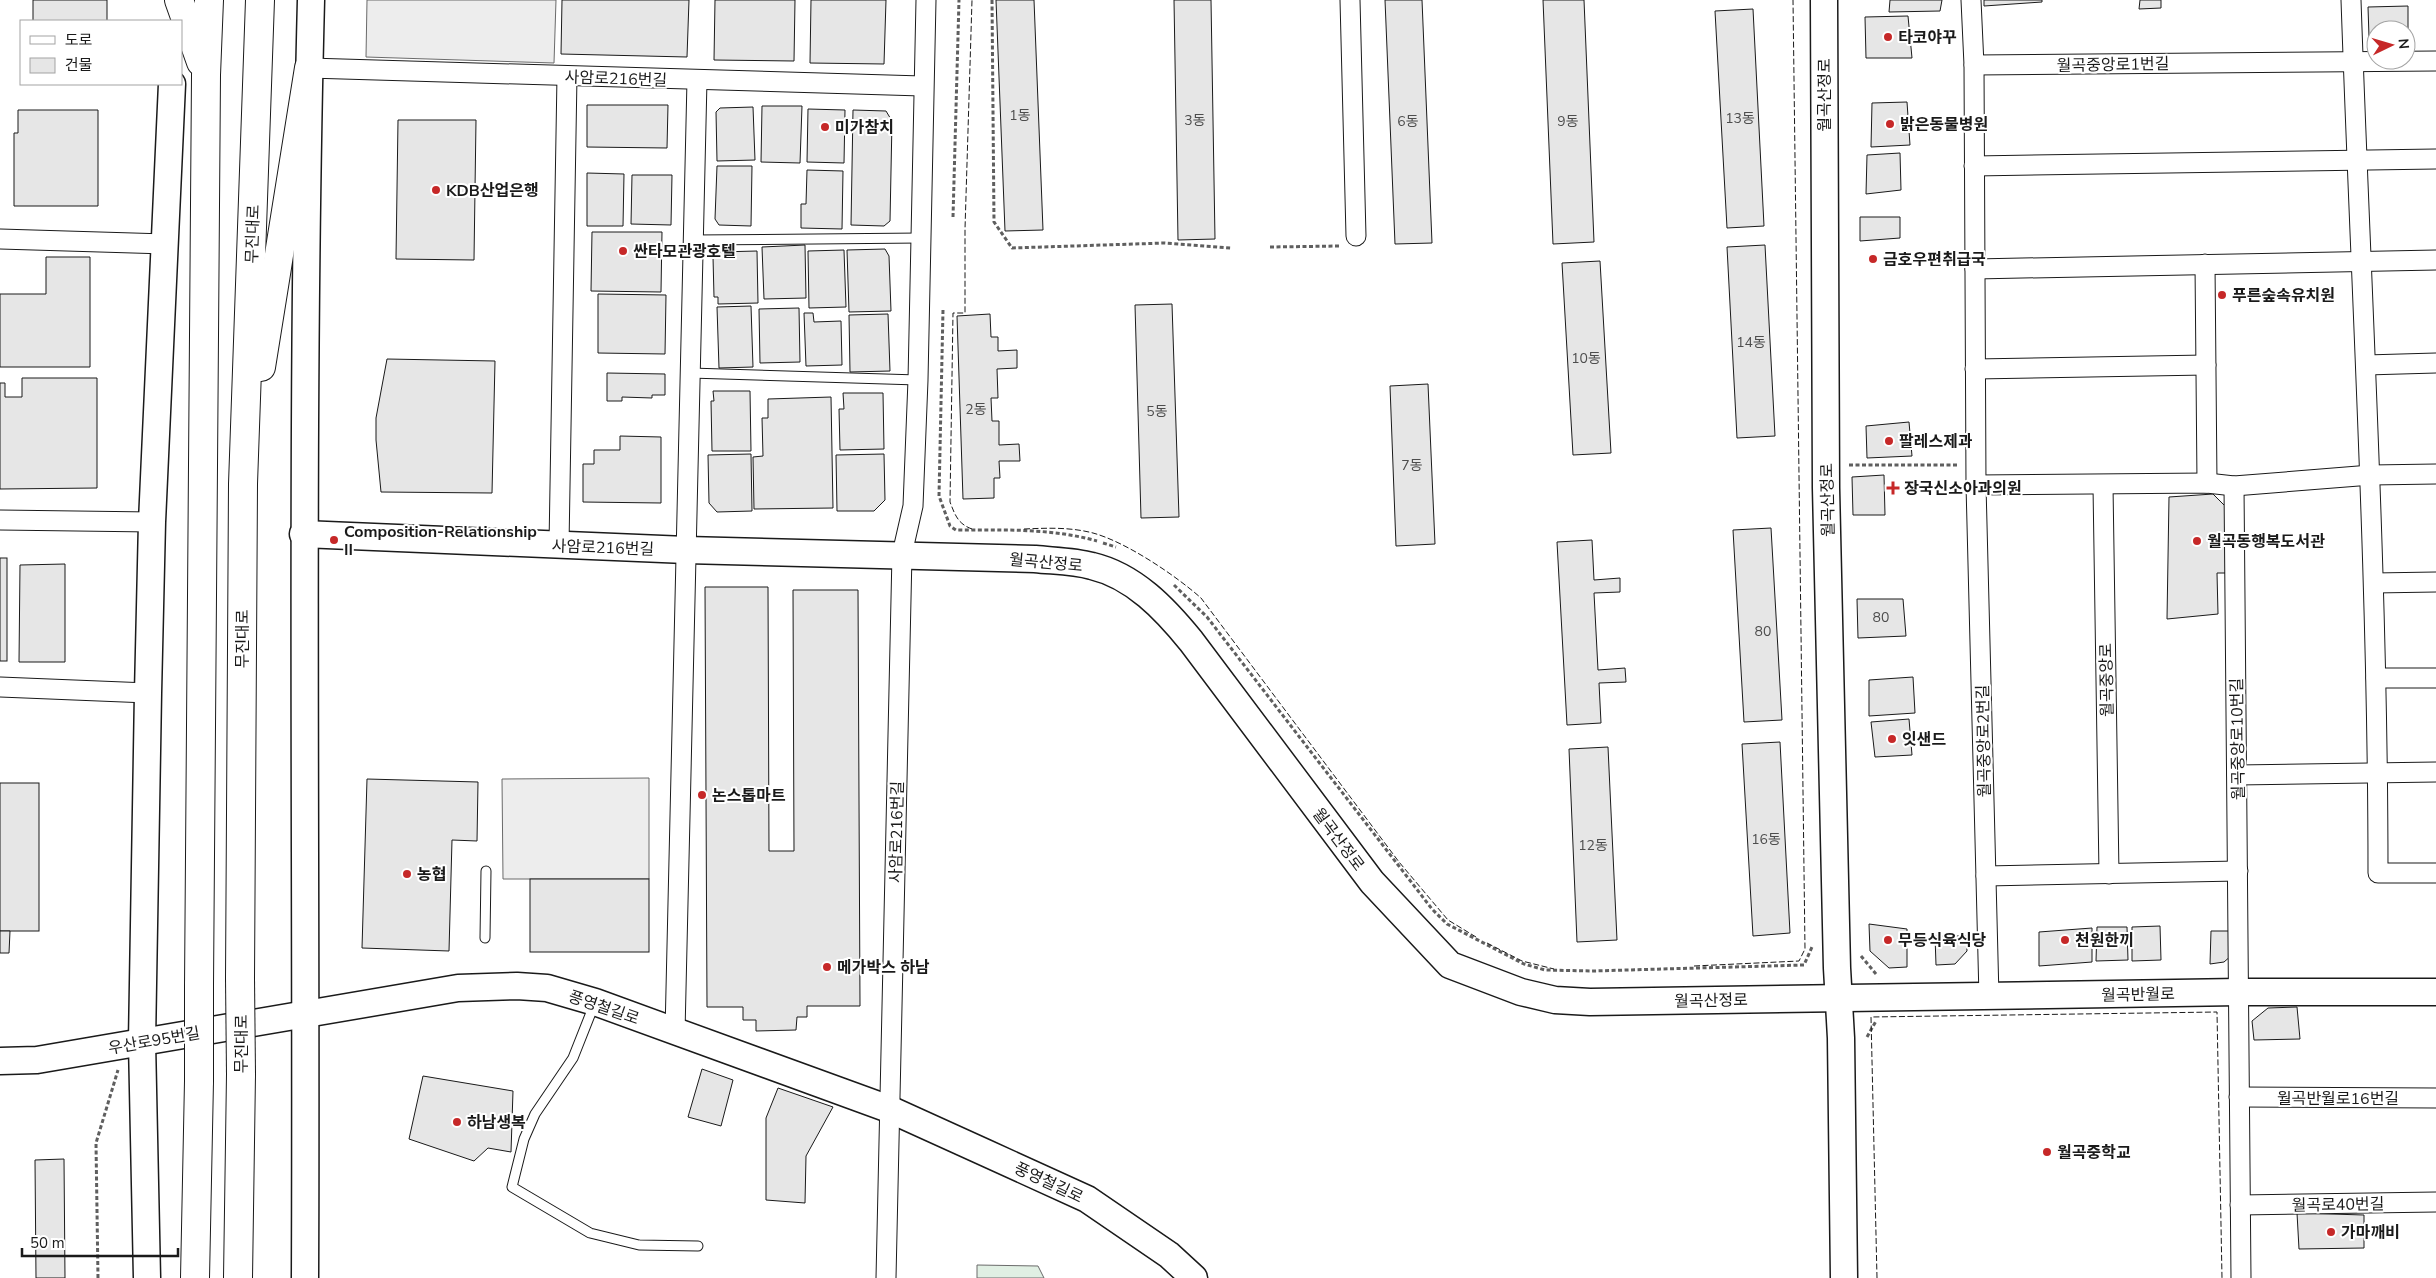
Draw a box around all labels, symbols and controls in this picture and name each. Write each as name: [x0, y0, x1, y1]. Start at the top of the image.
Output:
legend: [20, 20, 182, 85]
north arrow: [2366, 20, 2416, 70]
place label: 타코야꾸: [1898, 27, 1957, 49]
text: 도로: [65, 30, 93, 50]
marker: 타코야꾸: [1882, 31, 1894, 43]
text: N: [2394, 38, 2413, 50]
street label: 월곡중앙로1번길: [2057, 53, 2170, 77]
text: 건물: [65, 55, 93, 75]
street label: 월곡산정로: [1814, 58, 1836, 132]
street label: 사암로216번길: [564, 66, 668, 92]
house number: 1동: [1009, 106, 1031, 125]
house number: 13동: [1725, 109, 1755, 128]
house number: 3동: [1184, 111, 1206, 130]
house number: 6동: [1397, 112, 1419, 131]
house number: 9동: [1557, 112, 1579, 131]
place label: 밝은동물병원: [1900, 114, 1988, 136]
place label: 미가참치: [835, 117, 894, 139]
marker: 밝은동물병원: [1884, 118, 1896, 130]
marker: 미가참치: [819, 121, 831, 133]
place label: KDB산업은행: [446, 180, 539, 202]
marker: KDB산업은행: [430, 184, 442, 196]
street label: 무진대로: [241, 204, 265, 264]
place label: 싼타모관광호텔: [633, 241, 736, 263]
marker: 싼타모관광호텔: [617, 245, 629, 257]
place label: 금호우편취급국: [1883, 249, 1986, 271]
marker: 금호우편취급국: [1867, 253, 1879, 265]
place label: 푸른숲속유치원: [2232, 285, 2335, 307]
marker: 푸른숲속유치원: [2216, 289, 2228, 301]
house number: 14동: [1736, 333, 1766, 352]
house number: 10동: [1571, 349, 1601, 368]
house number: 2동: [965, 400, 987, 419]
house number: 5동: [1146, 402, 1168, 421]
place label: 팔레스제과: [1899, 431, 1973, 453]
marker: 팔레스제과: [1883, 435, 1895, 447]
house number: 7동: [1401, 456, 1423, 475]
street label: 월곡산정로: [1816, 463, 1840, 537]
place label: 장국신소아과의원: [1904, 478, 2022, 500]
marker: 장국신소아과의원: [1886, 481, 1900, 495]
place label: Composition-Relationship II: [344, 521, 537, 561]
place label: 월곡동행복도서관: [2207, 531, 2325, 553]
marker: Composition-Relationship II: [328, 534, 340, 546]
street label: 사암로216번길: [551, 535, 655, 561]
marker: 월곡동행복도서관: [2191, 535, 2203, 547]
street label: 월곡산정로: [1008, 549, 1084, 577]
house number: 80: [1873, 608, 1889, 627]
street label: 무진대로: [232, 609, 254, 668]
house number: 80: [1755, 622, 1771, 641]
street label: 월곡중앙로: [2095, 643, 2119, 717]
street label: 월곡중앙로10번길: [2226, 678, 2250, 800]
street label: 월곡중앙로2번길: [1972, 684, 1996, 797]
place label: 잇샌드: [1902, 729, 1946, 751]
marker: 잇샌드: [1886, 733, 1898, 745]
street label: 사암로216번길: [885, 781, 909, 883]
place label: 논스톱마트: [712, 785, 786, 807]
marker: 논스톱마트: [696, 789, 708, 801]
street label: 월곡산정로: [1307, 804, 1369, 876]
house number: 16동: [1751, 830, 1781, 849]
house number: 12동: [1578, 836, 1608, 855]
place label: 농협: [417, 864, 446, 886]
marker: 농협: [401, 868, 413, 880]
place label: 무등식육식당: [1898, 930, 1987, 952]
place label: 천원한끼: [2075, 930, 2134, 952]
marker: 무등식육식당: [1882, 934, 1894, 946]
marker: 천원한끼: [2059, 934, 2071, 946]
place label: 메가박스 하남: [837, 957, 930, 979]
marker: 메가박스 하남: [821, 961, 833, 973]
street label: 월곡반월로: [2101, 983, 2175, 1007]
street label: 풍영철길로: [565, 986, 642, 1030]
street label: 월곡산정로: [1674, 989, 1748, 1013]
street label: 무진대로: [231, 1014, 253, 1073]
street label: 우산로95번길: [107, 1022, 202, 1060]
street label: 월곡반월로16번길: [2277, 1088, 2399, 1110]
place label: 하남생복: [467, 1112, 526, 1134]
marker: 하남생복: [451, 1116, 463, 1128]
place label: 월곡중학교: [2057, 1142, 2131, 1164]
marker: 월곡중학교: [2041, 1146, 2053, 1158]
street label: 풍영철길로: [1011, 1157, 1087, 1209]
street label: 월곡로40번길: [2291, 1193, 2385, 1217]
place label: 가마깨비: [2341, 1222, 2400, 1244]
scale bar: [22, 1226, 179, 1258]
marker: 가마깨비: [2325, 1226, 2337, 1238]
text: 50 m: [30, 1233, 65, 1253]

